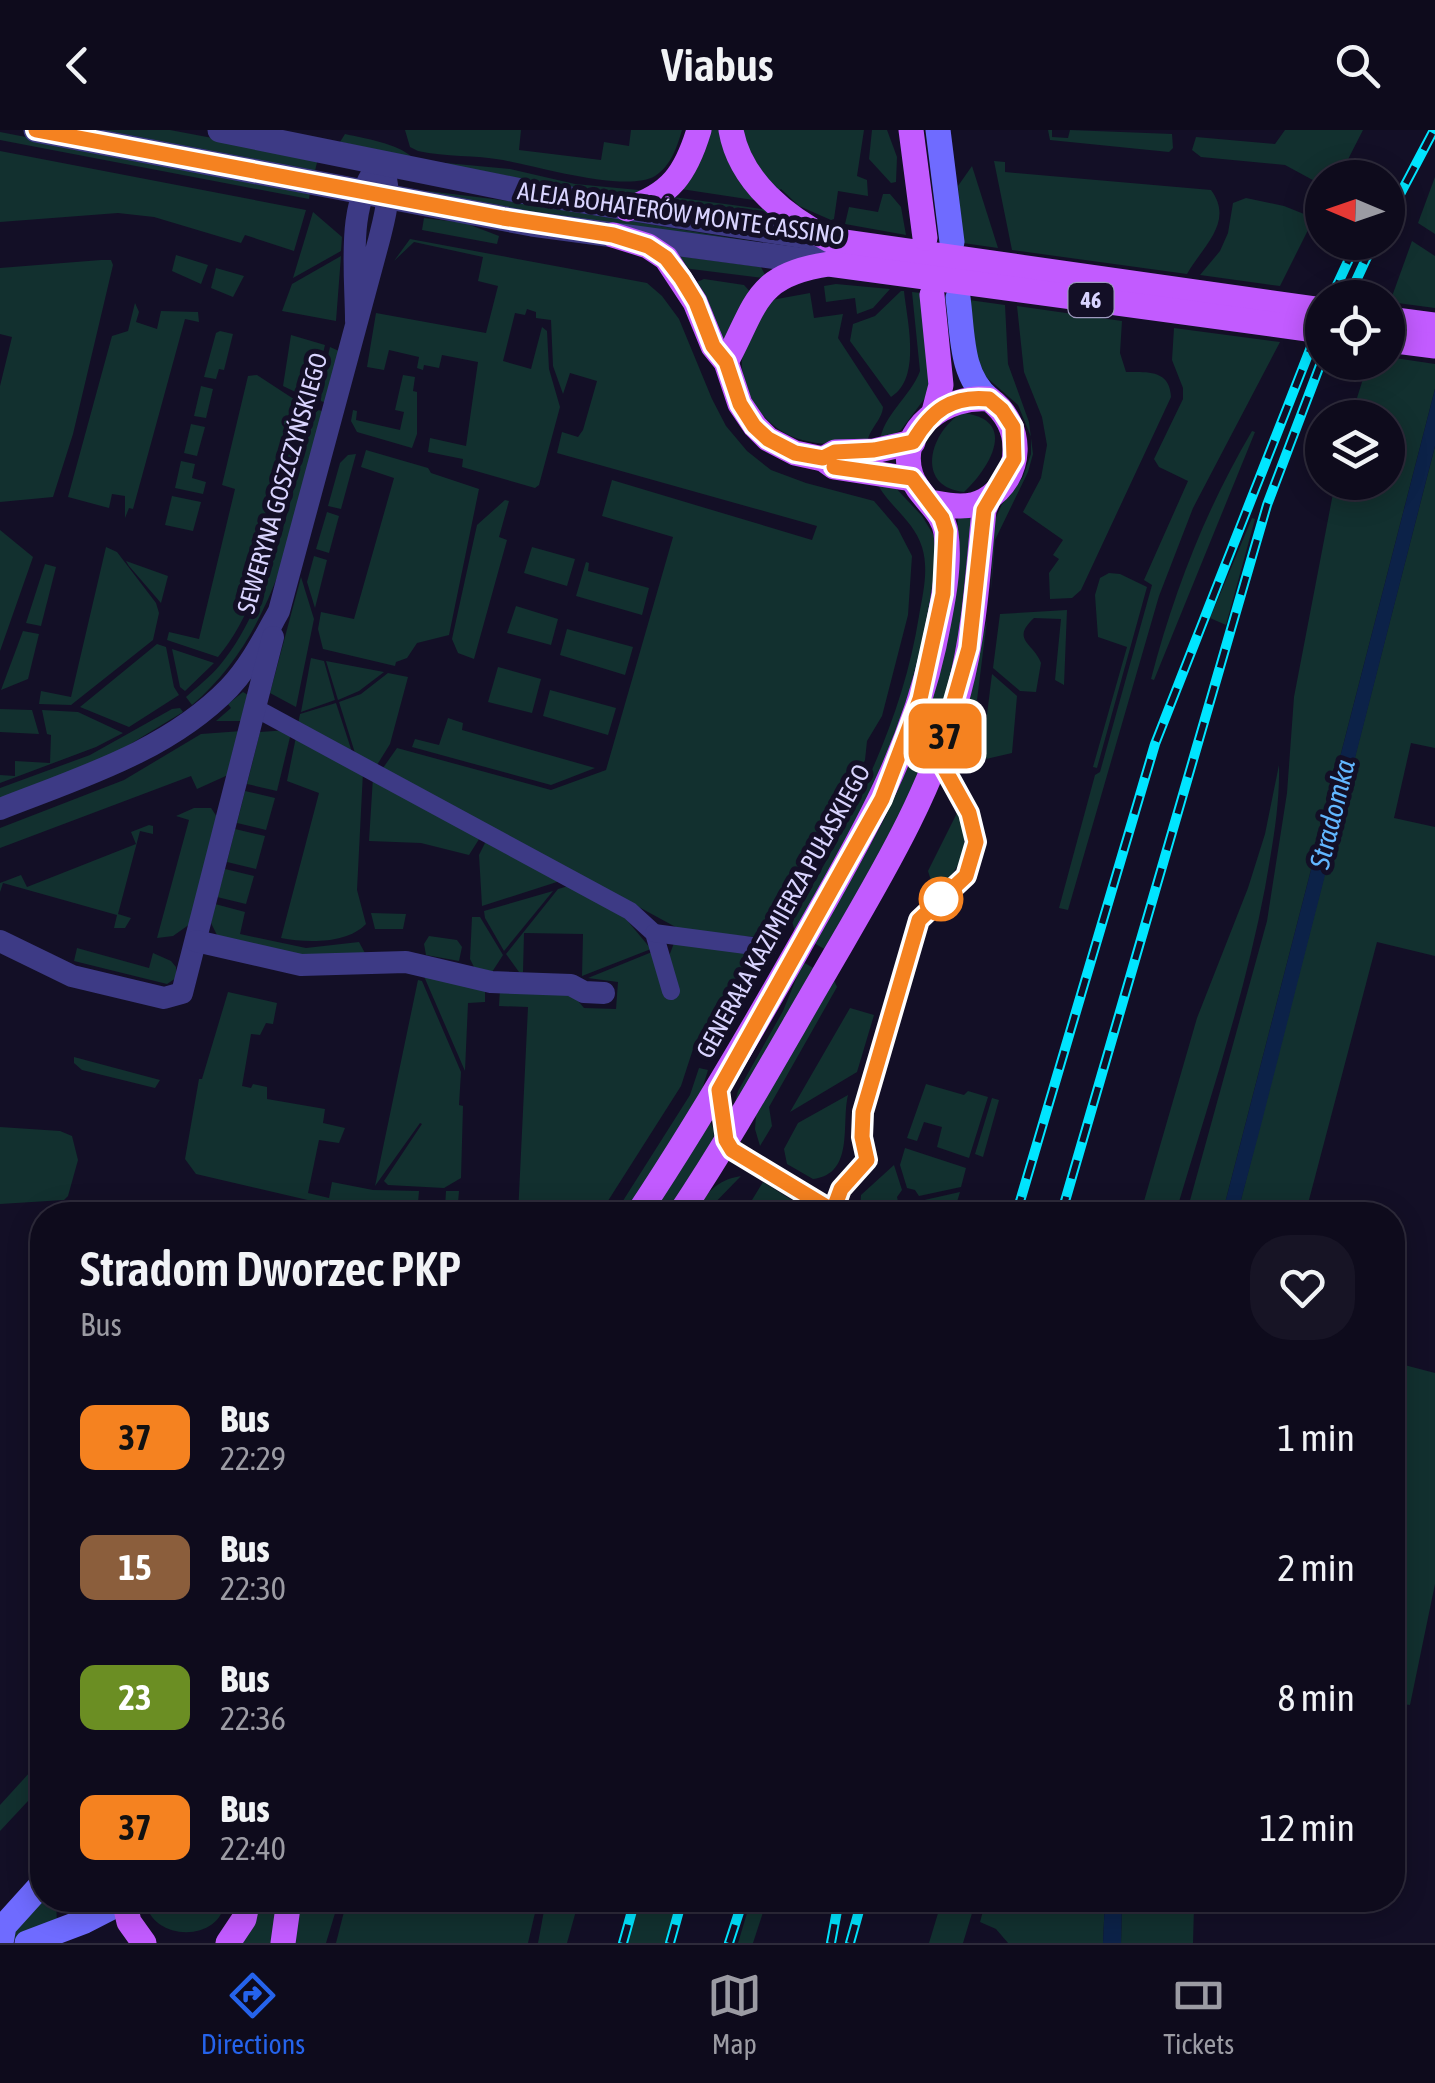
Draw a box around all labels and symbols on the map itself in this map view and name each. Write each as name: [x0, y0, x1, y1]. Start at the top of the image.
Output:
north arrow: [1305, 160, 1405, 260]
street label: ALEJA BOHATERÓW MONTE CASSINO: [516, 176, 846, 250]
road number: 46: [1068, 283, 1114, 317]
street label: SEWERYNA GOSZCZYŃSKIEGO: [231, 350, 333, 616]
line badge: 37: [900, 704, 990, 768]
water label: Stradomka: [1303, 756, 1361, 873]
street label: GENERAŁA KAZIMIERZA PUŁASKIEGO: [690, 759, 876, 1063]
unlabelled marker: [920, 878, 962, 920]

